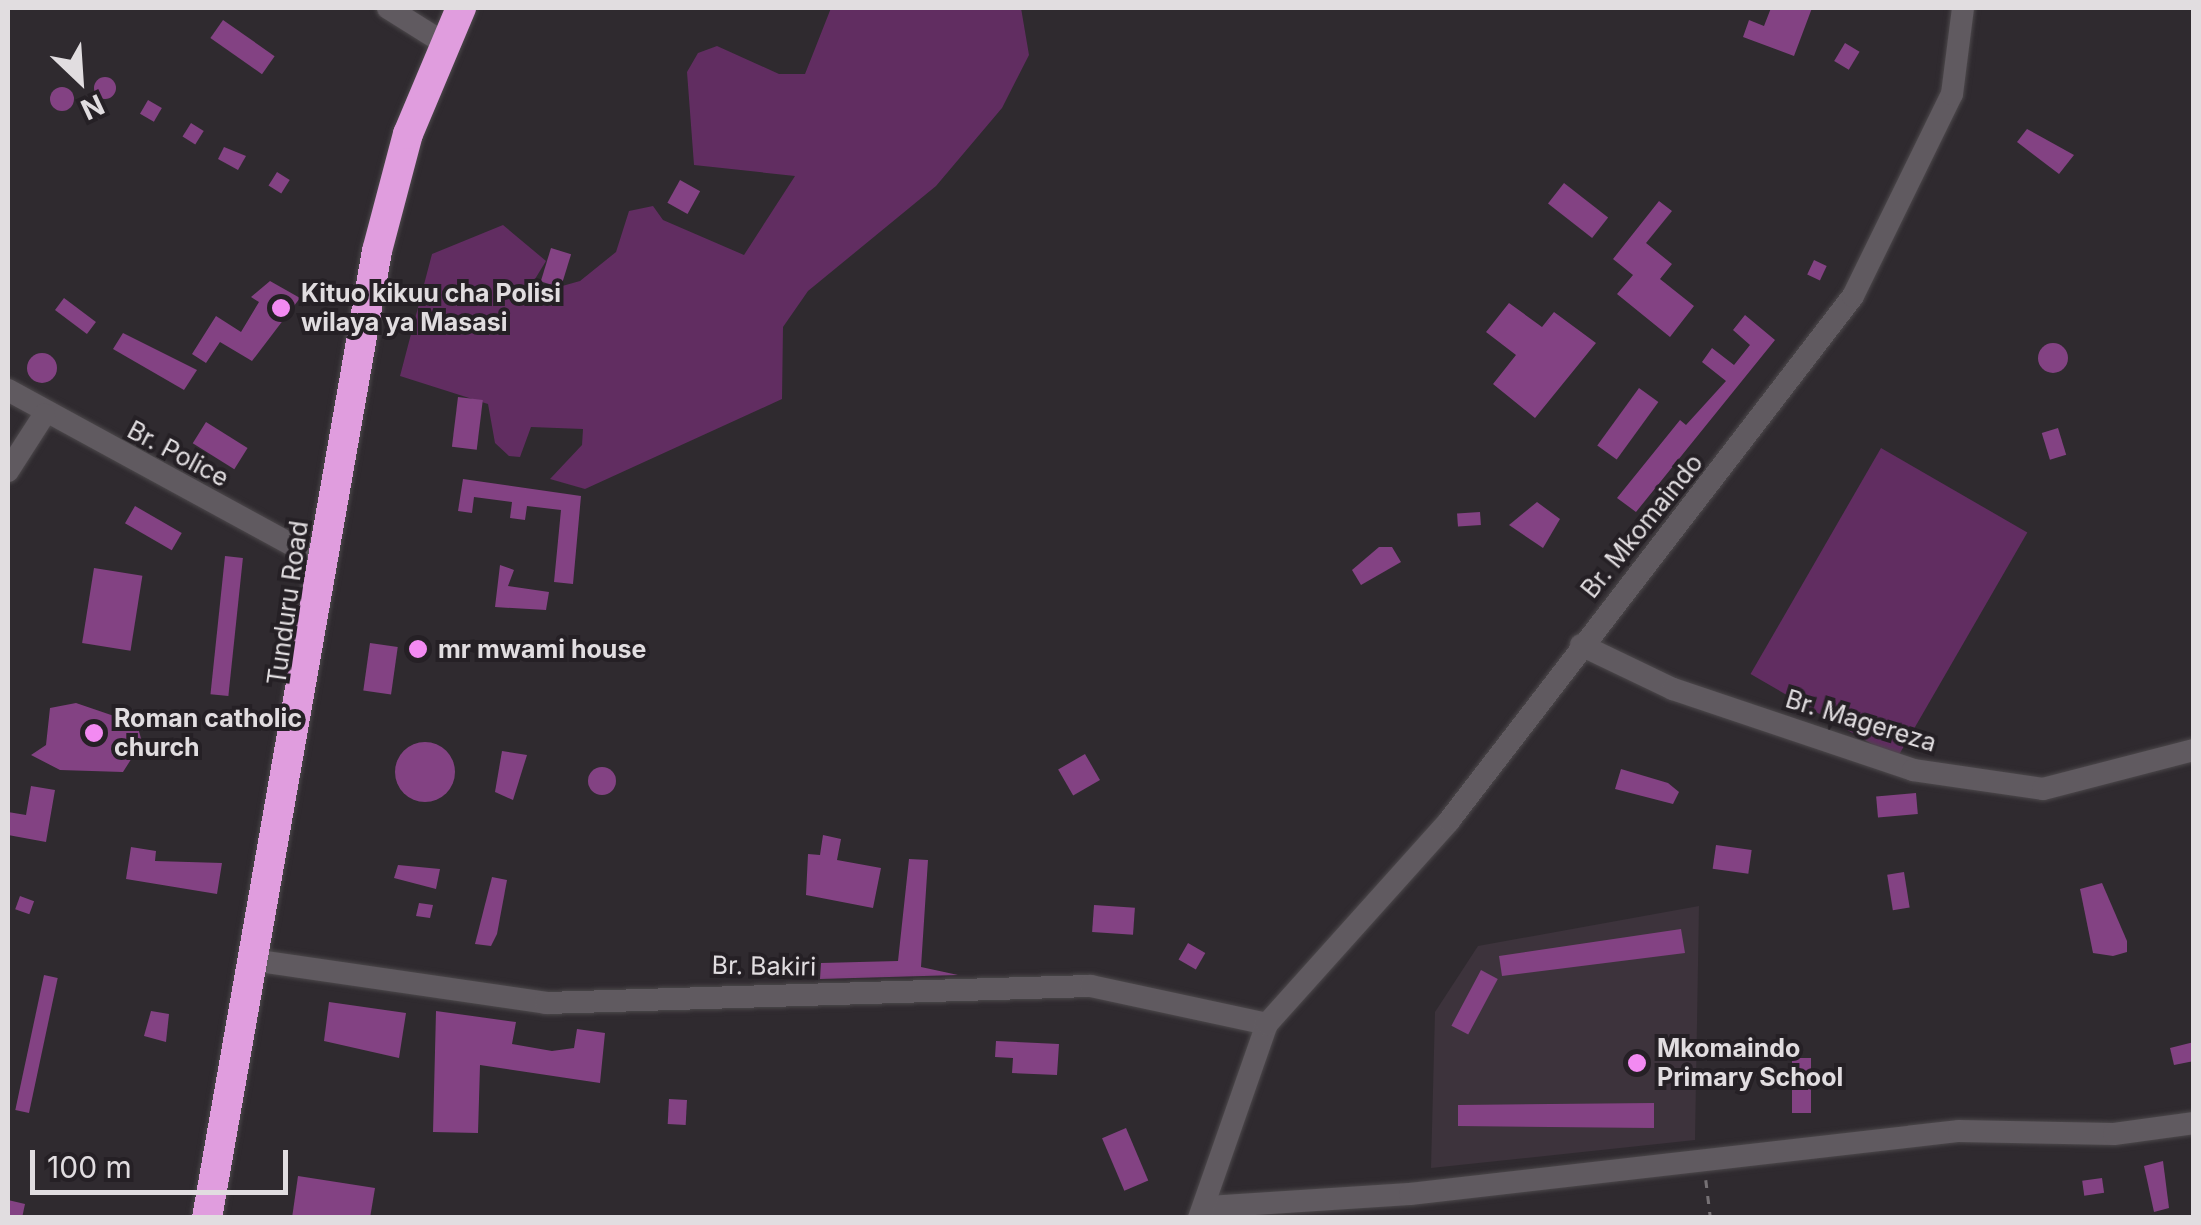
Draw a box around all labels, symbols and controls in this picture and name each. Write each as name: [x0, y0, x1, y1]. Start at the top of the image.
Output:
north arrow: [30, 30, 130, 130]
text: N: [76, 87, 110, 127]
place label: Kituo kikuu cha Polisi wilaya ya Masasi: [301, 279, 561, 338]
marker: Kituo kikuu cha Polisi wilaya ya Masasi: [270, 297, 292, 319]
street label: Br. Police: [122, 415, 234, 493]
street label: Br. Mkomaindo: [1575, 448, 1709, 604]
street label: Tunduru Road: [262, 519, 314, 687]
place label: mr mwami house: [438, 634, 646, 664]
marker: mr mwami house: [407, 638, 429, 660]
street label: Br. Magereza: [1782, 684, 1940, 758]
place label: Roman catholic church: [114, 704, 302, 763]
marker: Roman catholic church: [83, 722, 105, 744]
street label: Br. Bakiri: [712, 950, 816, 982]
place label: Mkomaindo Primary School: [1657, 1034, 1843, 1093]
marker: Mkomaindo Primary School: [1626, 1052, 1648, 1074]
scale bar: [35, 1130, 292, 1192]
text: 100 m: [47, 1149, 132, 1185]

